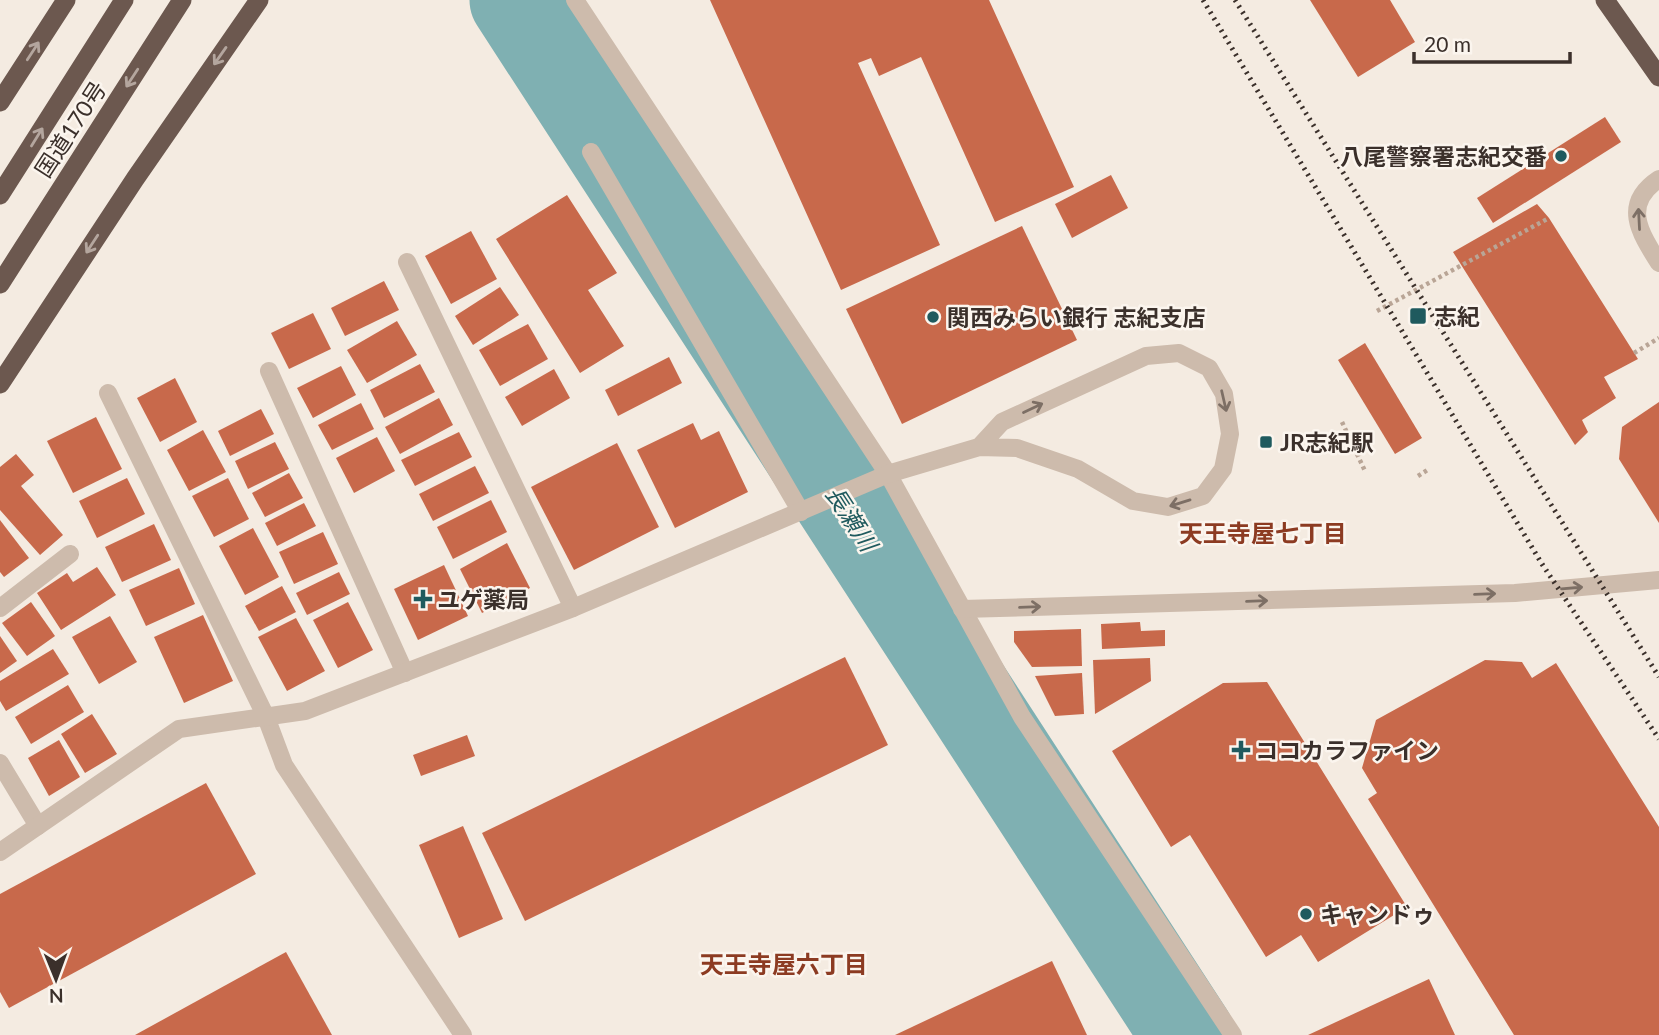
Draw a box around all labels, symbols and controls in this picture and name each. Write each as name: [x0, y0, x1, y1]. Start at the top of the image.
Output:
scale bar: [1414, 21, 1570, 65]
text: 20 m: [1424, 31, 1471, 56]
one-way arrow: [26, 42, 40, 61]
one-way arrow: [213, 46, 227, 65]
one-way arrow: [125, 68, 139, 87]
street label: 国道170号: [29, 76, 111, 182]
one-way arrow: [30, 128, 44, 148]
place label: 八尾警察署志紀交番: [1340, 142, 1547, 170]
marker: 八尾警察署志紀交番: [1553, 148, 1569, 164]
one-way arrow: [1632, 208, 1645, 231]
one-way arrow: [85, 234, 99, 253]
place label: 志紀: [1434, 302, 1480, 330]
place label: 関西みらい銀行 志紀支店: [947, 303, 1206, 331]
marker: 志紀: [1408, 306, 1428, 326]
marker: 関西みらい銀行 志紀支店: [925, 309, 941, 325]
one-way arrow: [1218, 389, 1231, 411]
one-way arrow: [1022, 401, 1043, 414]
place label: JR志紀駅: [1280, 428, 1374, 456]
marker: JR志紀駅: [1258, 434, 1274, 450]
water label: 長瀬川: [820, 480, 885, 559]
one-way arrow: [1169, 497, 1191, 510]
district label: 天王寺屋七丁目: [1179, 518, 1347, 547]
one-way arrow: [1560, 581, 1582, 594]
place label: ユゲ薬局: [437, 585, 529, 613]
one-way arrow: [1473, 587, 1496, 600]
marker: ユゲ薬局: [415, 591, 431, 607]
one-way arrow: [1246, 594, 1269, 607]
one-way arrow: [1018, 601, 1041, 614]
place label: ココカラファイン: [1255, 736, 1439, 764]
marker: ココカラファイン: [1233, 742, 1249, 758]
place label: キャンドゥ: [1320, 900, 1435, 928]
marker: キャンドゥ: [1298, 906, 1314, 922]
north arrow: [21, 944, 91, 1014]
district label: 天王寺屋六丁目: [700, 949, 868, 978]
text: N: [49, 985, 64, 1008]

